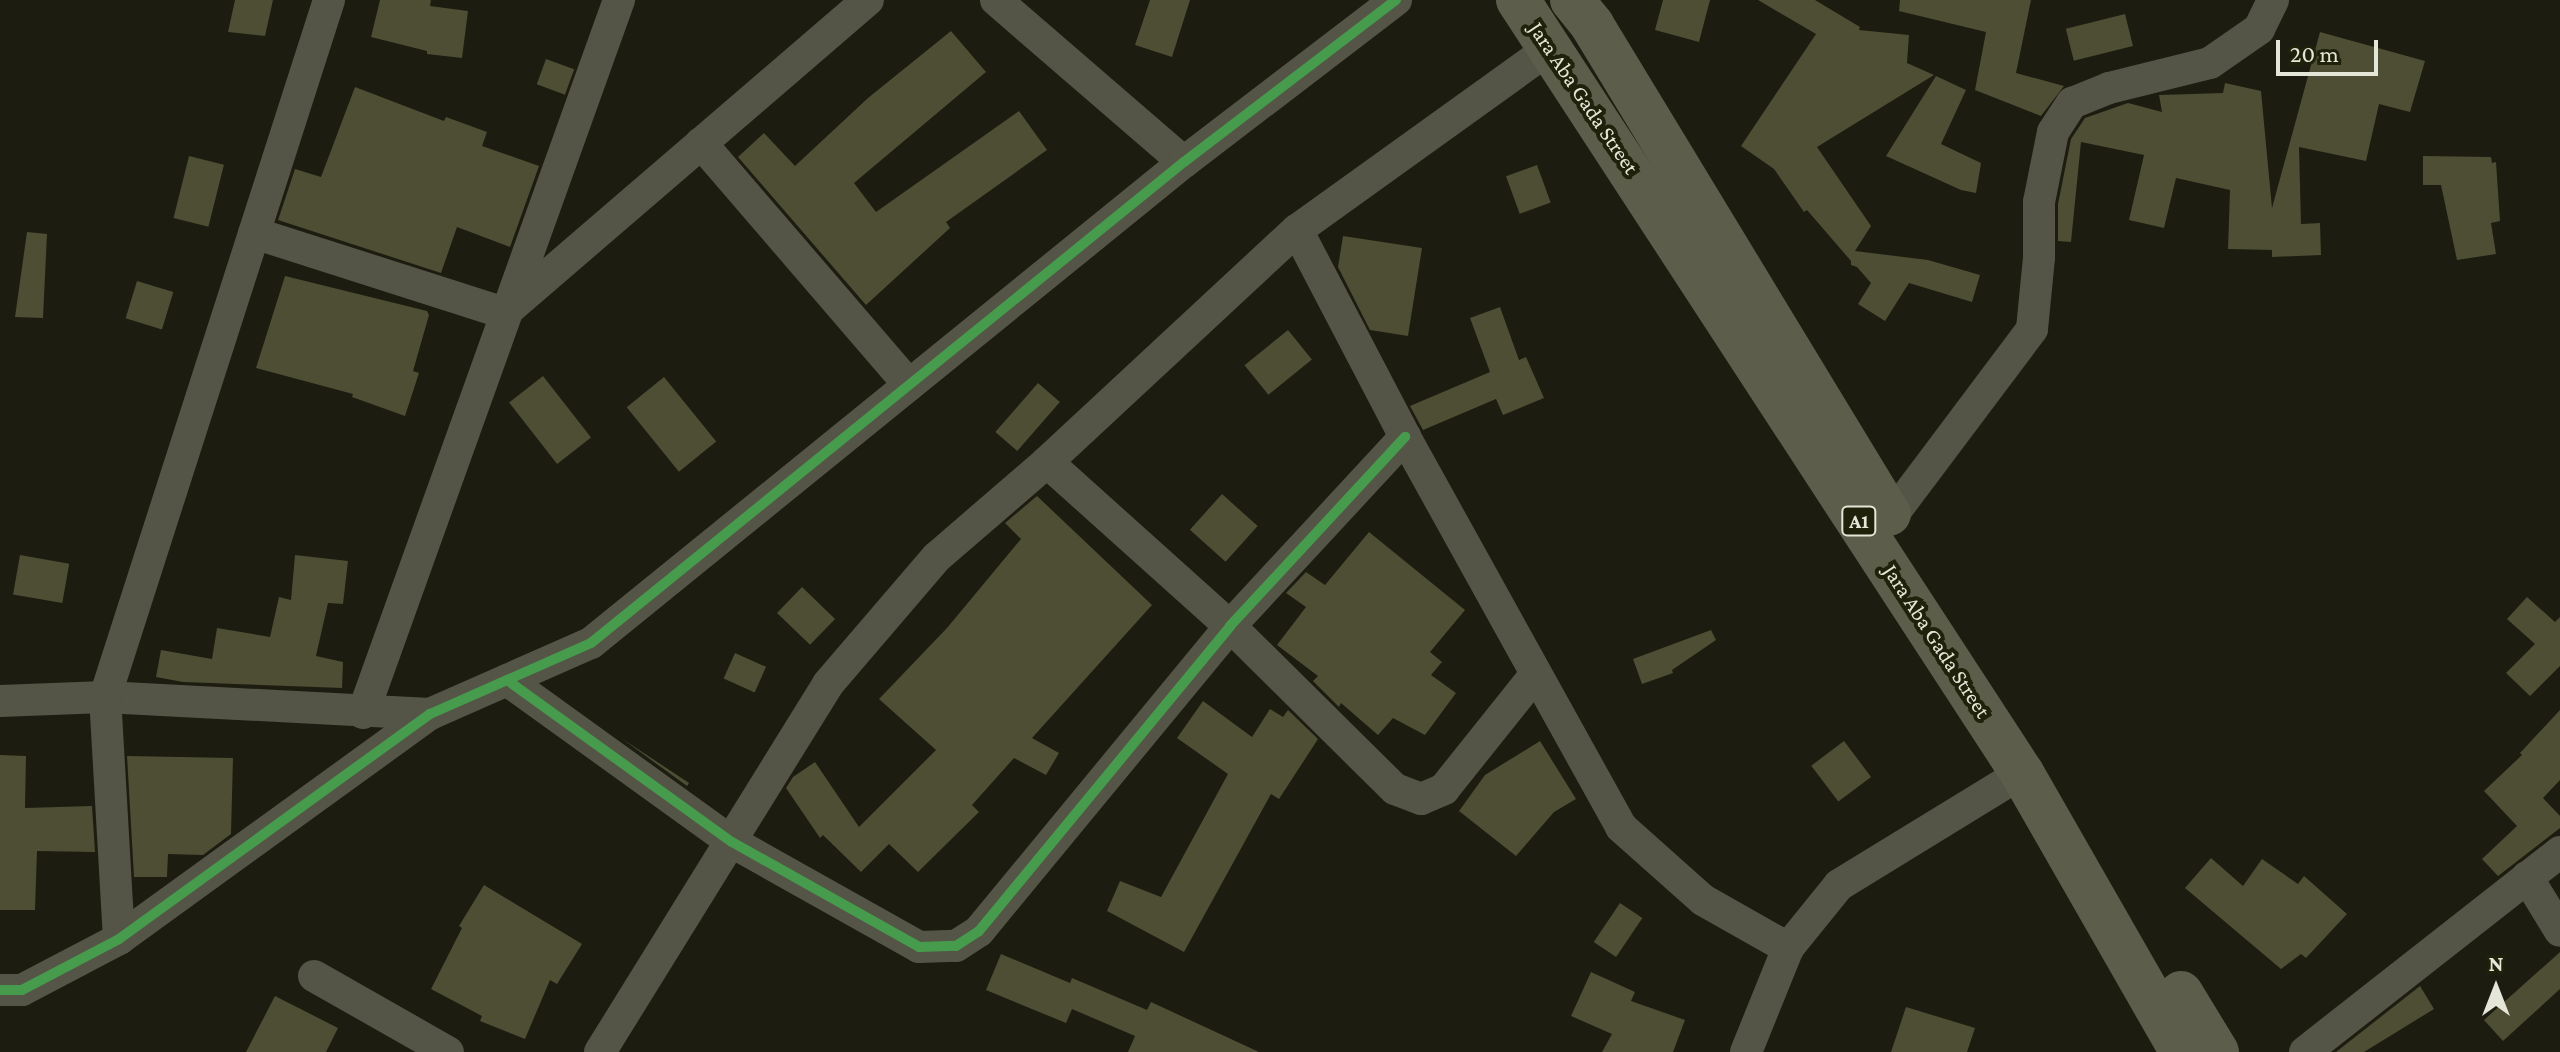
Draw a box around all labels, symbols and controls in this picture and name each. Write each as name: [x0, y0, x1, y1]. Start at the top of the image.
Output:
street label: Jara Aba Gada Street: [1523, 17, 1645, 179]
scale bar: [2280, 24, 2382, 74]
text: 20 m: [2290, 40, 2339, 67]
road number: A1: [1841, 505, 1877, 537]
street label: Jara Aba Gada Street: [1877, 559, 1997, 723]
north arrow: [2456, 948, 2536, 1028]
text: N: [2489, 951, 2504, 976]

